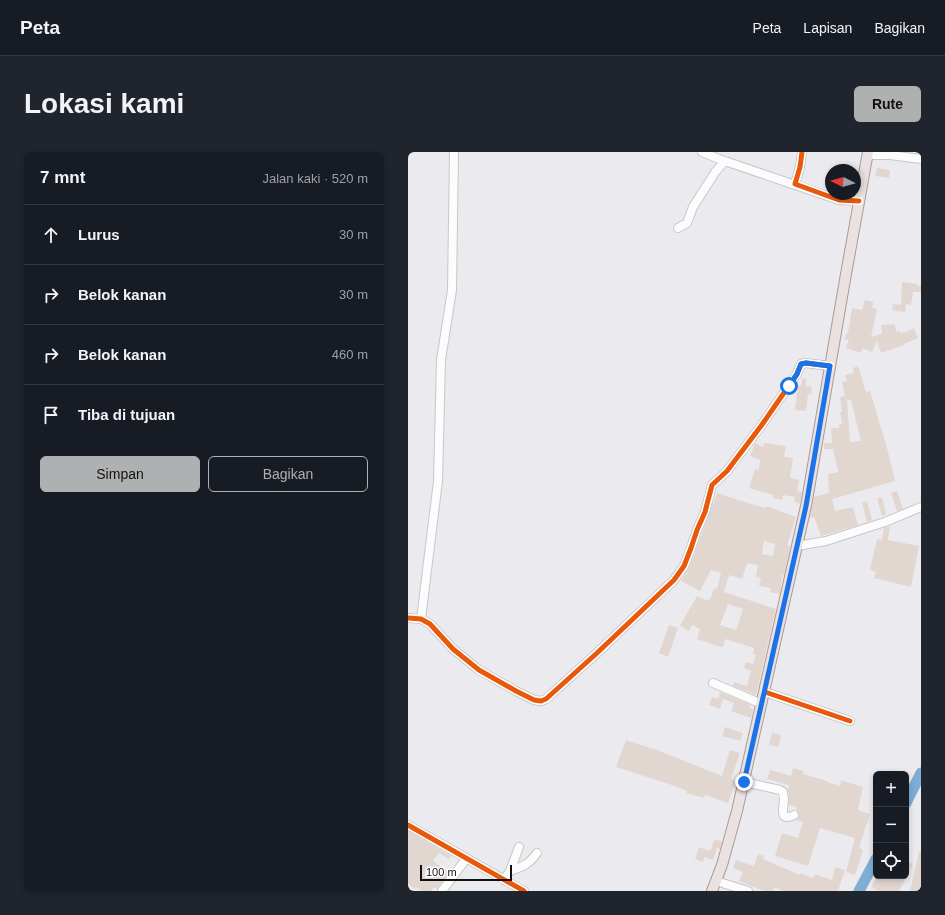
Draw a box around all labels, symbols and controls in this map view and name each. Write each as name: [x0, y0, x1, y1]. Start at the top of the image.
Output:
text: Peta: [20, 17, 60, 38]
text: Peta: [753, 20, 781, 36]
text: Lapisan: [803, 20, 852, 36]
text: Bagikan: [874, 20, 925, 36]
button: Rute: [854, 86, 921, 122]
text: Lokasi kami: [24, 88, 184, 119]
north arrow: [825, 164, 861, 200]
text: 7 mnt: [40, 168, 85, 187]
text: Jalan kaki · 520 m: [263, 171, 368, 186]
icon: ahead: [40, 224, 62, 246]
text: Lurus: [78, 226, 120, 243]
text: 30 m: [339, 227, 368, 242]
icon: right: [40, 284, 62, 306]
text: Belok kanan: [78, 286, 166, 303]
text: 30 m: [339, 287, 368, 302]
icon: right: [40, 344, 62, 366]
text: Belok kanan: [78, 346, 166, 363]
text: 460 m: [332, 347, 368, 362]
route start: [780, 377, 798, 395]
icon: arrive: [40, 404, 62, 426]
text: Tiba di tujuan: [78, 406, 175, 423]
button: Simpan: [40, 456, 200, 492]
button: Bagikan: [208, 456, 368, 492]
map controls: [873, 771, 909, 879]
button: +: [873, 771, 909, 807]
route end: [735, 773, 753, 791]
button: −: [873, 807, 909, 843]
button: locate: [873, 843, 909, 879]
scale bar: [420, 863, 512, 882]
text: 100 m: [426, 866, 457, 878]

